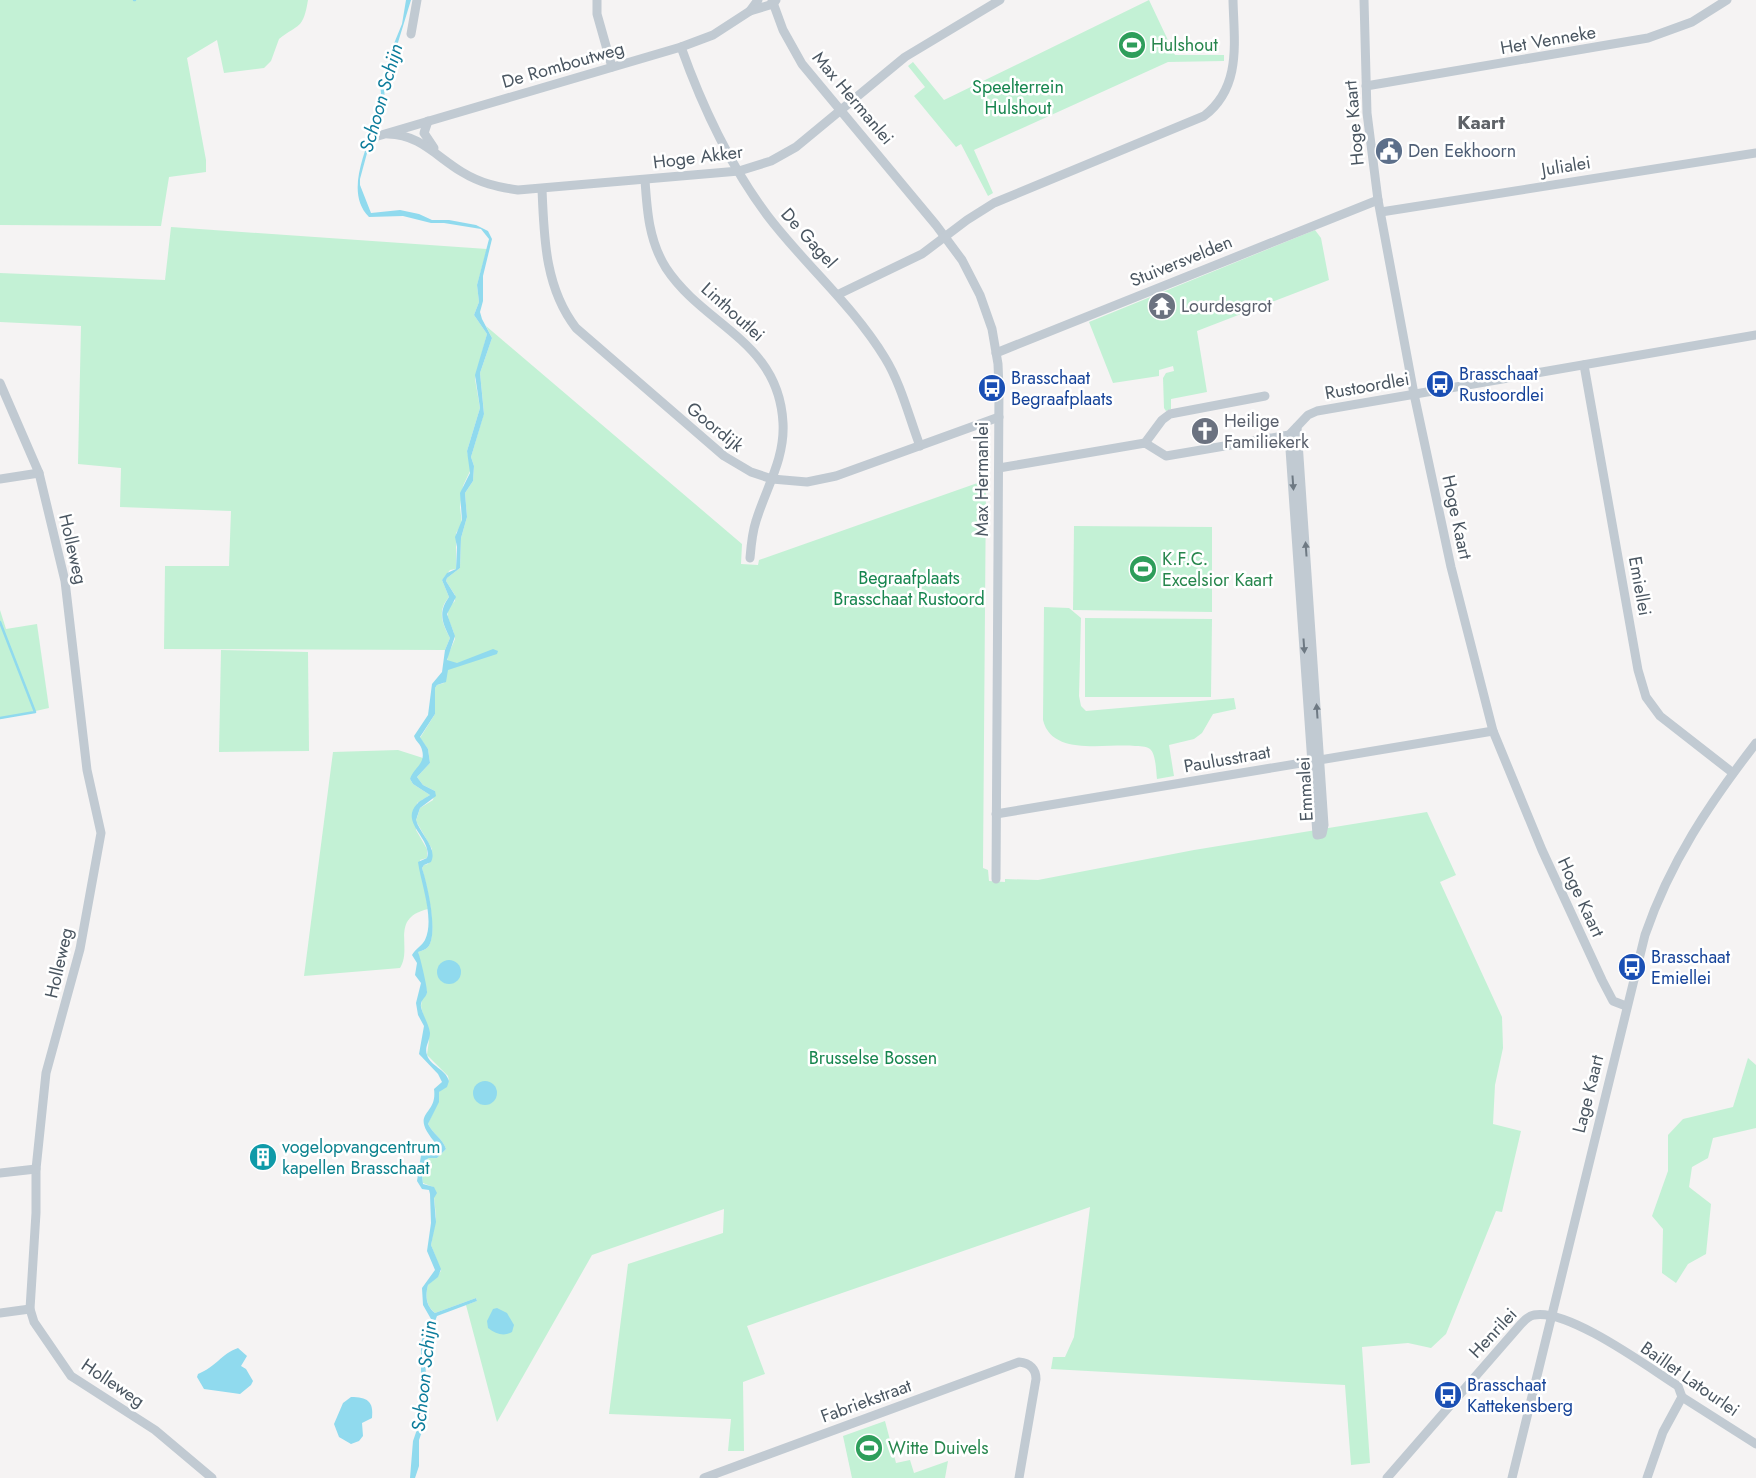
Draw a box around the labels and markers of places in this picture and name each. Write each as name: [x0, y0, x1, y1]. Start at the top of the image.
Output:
sports icon: Hulshout: [1117, 30, 1147, 60]
place label: Hulshout: [1151, 32, 1218, 58]
public building icon: Den Eekhoorn: [1374, 136, 1404, 166]
place label: Den Eekhoorn: [1408, 138, 1516, 164]
temple icon: Lourdesgrot: [1147, 291, 1177, 321]
place label: Lourdesgrot: [1181, 293, 1272, 319]
place label: Brasschaat Rustoordlei: [1459, 361, 1544, 408]
place label: Brasschaat Begraafplaats: [1011, 365, 1113, 412]
bus stop icon: Brasschaat Rustoordlei: [1425, 369, 1455, 399]
bus stop icon: Brasschaat Begraafplaats: [977, 373, 1007, 403]
place label: Heilige Familiekerk: [1224, 408, 1309, 455]
church icon: Heilige Familiekerk: [1190, 416, 1220, 446]
place label: K.F.C. Excelsior Kaart: [1162, 546, 1273, 593]
sports icon: K.F.C. Excelsior Kaart: [1128, 554, 1158, 584]
place label: Brasschaat Emiellei: [1651, 944, 1731, 991]
bus stop icon: Brasschaat Emiellei: [1617, 952, 1647, 982]
place label: vogelopvangcentrum kapellen Brasschaat: [282, 1134, 441, 1181]
building icon: vogelopvangcentrum kapellen Brasschaat: [248, 1142, 278, 1172]
place label: Brasschaat Kattekensberg: [1467, 1372, 1573, 1419]
bus stop icon: Brasschaat Kattekensberg: [1433, 1380, 1463, 1410]
sports icon: Witte Duivels: [854, 1433, 884, 1463]
place label: Witte Duivels: [888, 1435, 989, 1461]

